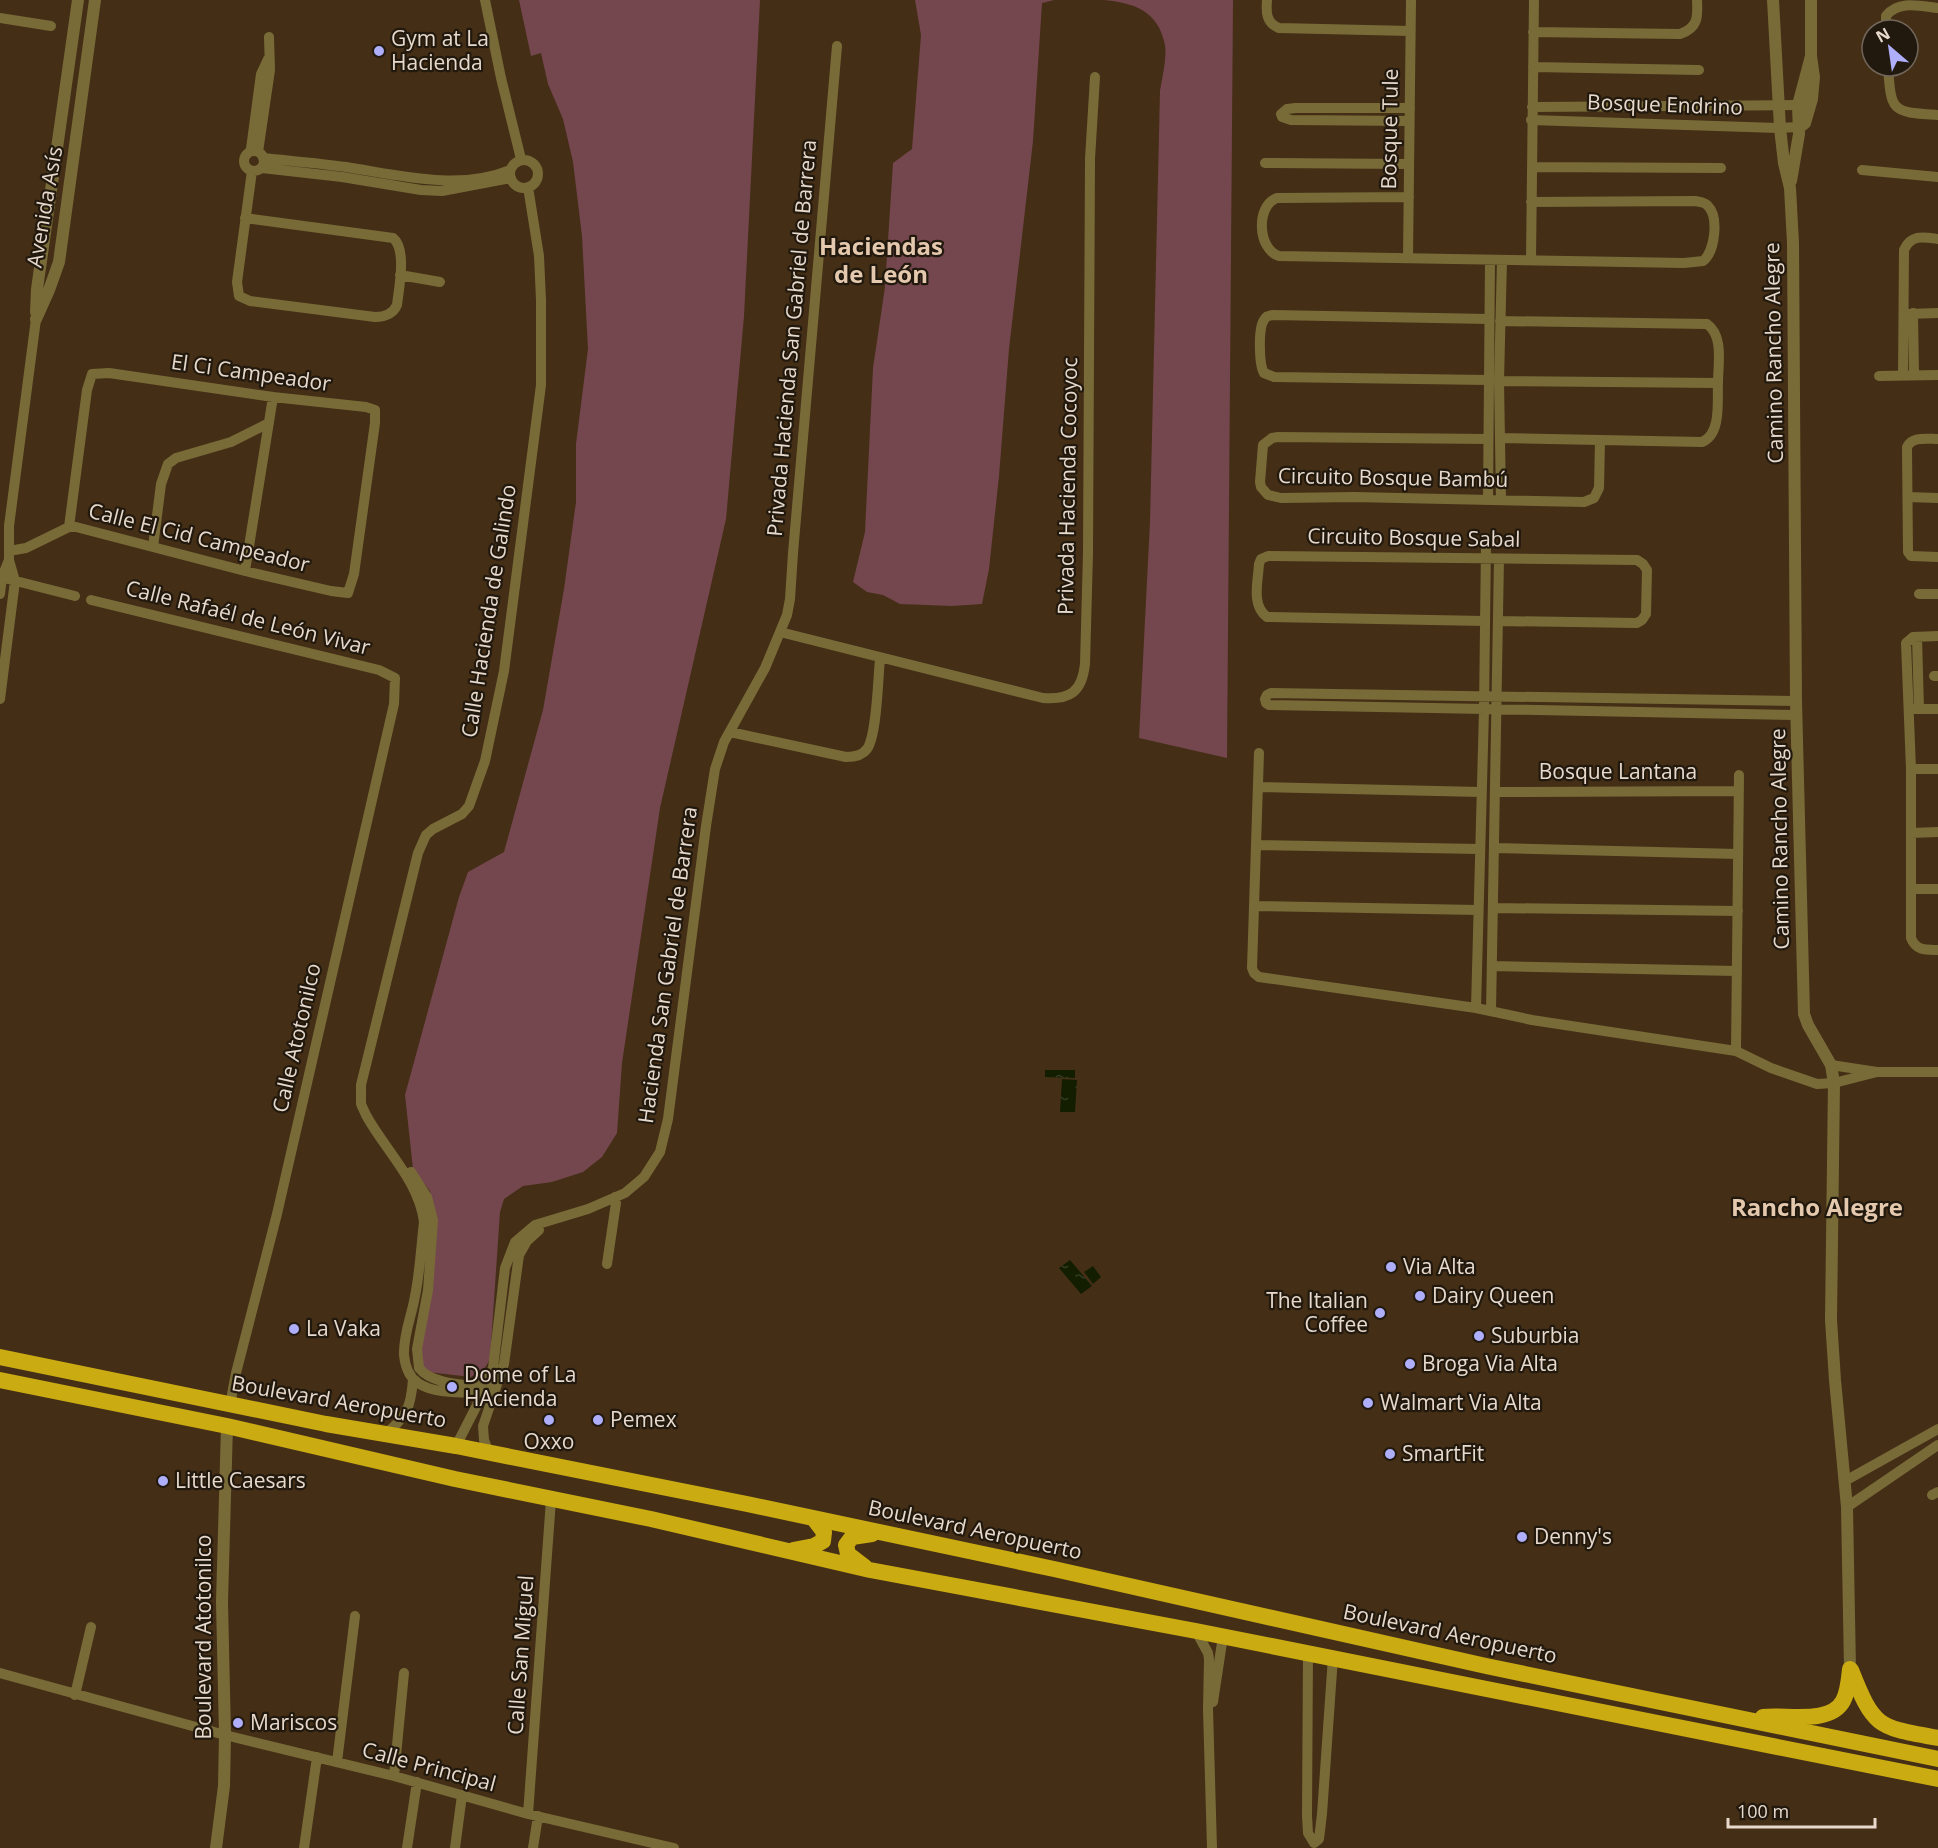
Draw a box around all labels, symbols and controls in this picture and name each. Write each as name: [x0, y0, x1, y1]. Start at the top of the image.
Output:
north arrow: [1860, 18, 1920, 78]
text: N: [1872, 22, 1894, 48]
place label: Gym at La Hacienda: [391, 24, 489, 76]
marker: Gym at La Hacienda: [372, 44, 386, 58]
street label: Bosque Tule: [1374, 68, 1404, 190]
street label: Bosque Endrino: [1587, 87, 1743, 121]
street label: Privada Hacienda San Gabriel de Barrera: [760, 138, 822, 537]
street label: Avenida Asís: [20, 144, 68, 269]
district label: Haciendas de León: [819, 229, 943, 290]
street label: Camino Rancho Alegre: [1757, 242, 1789, 464]
street label: El Ci Campeador: [169, 347, 333, 397]
street label: Privada Hacienda Cocoyoc: [1051, 357, 1083, 615]
street label: Circuito Bosque Bambú: [1278, 461, 1509, 493]
street label: Calle Hacienda de Galindo: [454, 482, 522, 739]
street label: Calle El Cid Campeador: [86, 496, 313, 578]
street label: Circuito Bosque Sabal: [1307, 521, 1521, 553]
street label: Calle Rafaél de León Vivar: [123, 573, 374, 661]
street label: Camino Rancho Alegre: [1763, 728, 1795, 950]
street label: Bosque Lantana: [1539, 757, 1697, 785]
street label: Hacienda San Gabriel de Barrera: [631, 805, 703, 1125]
street label: Calle Atotonilco: [265, 960, 327, 1115]
district label: Rancho Alegre: [1731, 1190, 1903, 1223]
place label: Via Alta: [1403, 1252, 1476, 1280]
marker: Via Alta: [1384, 1260, 1398, 1274]
place label: Dairy Queen: [1432, 1281, 1554, 1309]
place label: The Italian Coffee: [1266, 1286, 1368, 1338]
marker: Dairy Queen: [1413, 1289, 1427, 1303]
marker: The Italian Coffee: [1373, 1306, 1387, 1320]
place label: La Vaka: [306, 1314, 381, 1342]
place label: Suburbia: [1491, 1321, 1580, 1349]
marker: La Vaka: [287, 1322, 301, 1336]
marker: Suburbia: [1472, 1329, 1486, 1343]
place label: Broga Via Alta: [1422, 1349, 1558, 1377]
marker: Broga Via Alta: [1403, 1357, 1417, 1371]
place label: Dome of La HAcienda: [464, 1360, 576, 1412]
street label: Boulevard Aeropuerto: [230, 1368, 449, 1434]
marker: Dome of La HAcienda: [445, 1380, 459, 1394]
place label: Walmart Via Alta: [1380, 1388, 1542, 1416]
marker: Walmart Via Alta: [1361, 1396, 1375, 1410]
place label: Pemex: [610, 1405, 677, 1433]
marker: Oxxo: [542, 1413, 556, 1427]
marker: Pemex: [591, 1413, 605, 1427]
place label: Oxxo: [524, 1427, 574, 1455]
place label: SmartFit: [1402, 1439, 1484, 1467]
marker: SmartFit: [1383, 1447, 1397, 1461]
place label: Little Caesars: [175, 1466, 306, 1494]
marker: Little Caesars: [156, 1474, 170, 1488]
street label: Boulevard Aeropuerto: [866, 1493, 1085, 1565]
place label: Denny's: [1534, 1522, 1612, 1550]
marker: Denny's: [1515, 1530, 1529, 1544]
street label: Boulevard Atotonilco: [189, 1535, 217, 1739]
street label: Calle San Miguel: [500, 1574, 540, 1736]
street label: Boulevard Aeropuerto: [1341, 1597, 1560, 1669]
place label: Mariscos: [250, 1708, 337, 1736]
marker: Mariscos: [231, 1716, 245, 1730]
street label: Calle Principal: [359, 1735, 499, 1797]
scale bar: [1728, 1791, 1875, 1829]
text: 100 m: [1737, 1799, 1789, 1823]

